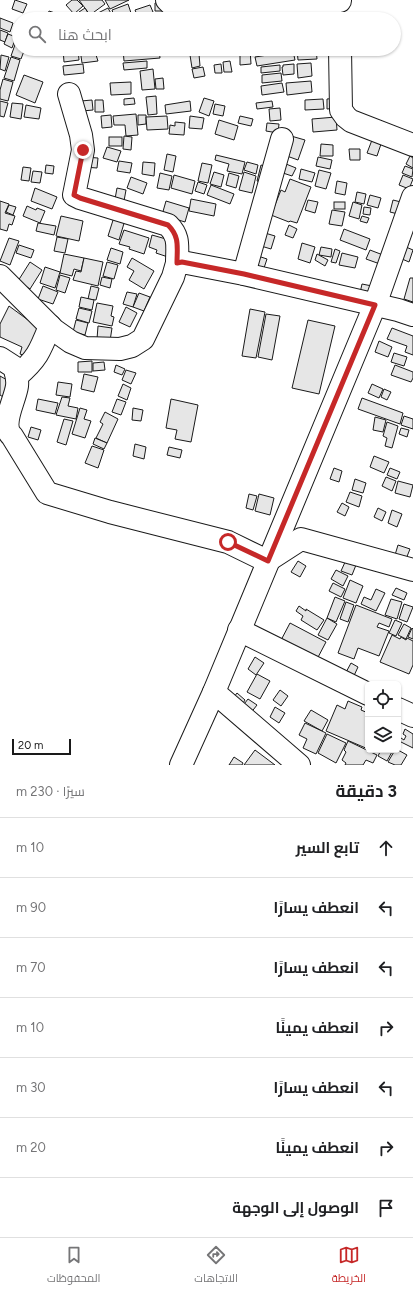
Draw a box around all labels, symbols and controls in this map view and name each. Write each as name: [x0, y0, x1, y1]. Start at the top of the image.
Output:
search box: [12, 12, 401, 56]
icon: search: [26, 23, 48, 45]
text: ابحث هنا: [58, 26, 112, 44]
route end: [74, 141, 92, 159]
route start: [219, 533, 237, 551]
map controls: [365, 681, 401, 753]
button: locate: [365, 681, 401, 717]
button: layers: [365, 717, 401, 753]
scale bar: [12, 737, 71, 756]
text: 20 m: [18, 739, 43, 752]
text: 3 دقيقة: [335, 781, 397, 801]
text: سيرًا · 230 m: [16, 784, 85, 799]
icon: ahead: [375, 837, 397, 859]
text: تابع السير: [296, 839, 359, 857]
text: 10 m: [16, 840, 44, 855]
icon: left: [375, 897, 397, 919]
text: انعطف يسارًا: [274, 899, 359, 917]
text: 90 m: [16, 900, 46, 915]
icon: left: [375, 957, 397, 979]
text: انعطف يسارًا: [274, 959, 359, 977]
text: 70 m: [16, 960, 46, 975]
icon: right: [375, 1017, 397, 1039]
text: انعطف يمينًا: [275, 1019, 359, 1037]
text: 10 m: [16, 1020, 44, 1035]
icon: left: [375, 1077, 397, 1099]
text: انعطف يسارًا: [274, 1079, 359, 1097]
text: 30 m: [16, 1080, 46, 1095]
icon: right: [375, 1137, 397, 1159]
text: انعطف يمينًا: [275, 1139, 359, 1157]
text: 20 m: [16, 1140, 46, 1155]
icon: arrive: [375, 1197, 397, 1219]
text: الوصول إلى الوجهة: [232, 1199, 359, 1217]
tab: المحفوظات: [47, 1244, 100, 1288]
tab: الاتجاهات: [194, 1244, 238, 1288]
tab: الخريطة: [332, 1244, 366, 1288]

